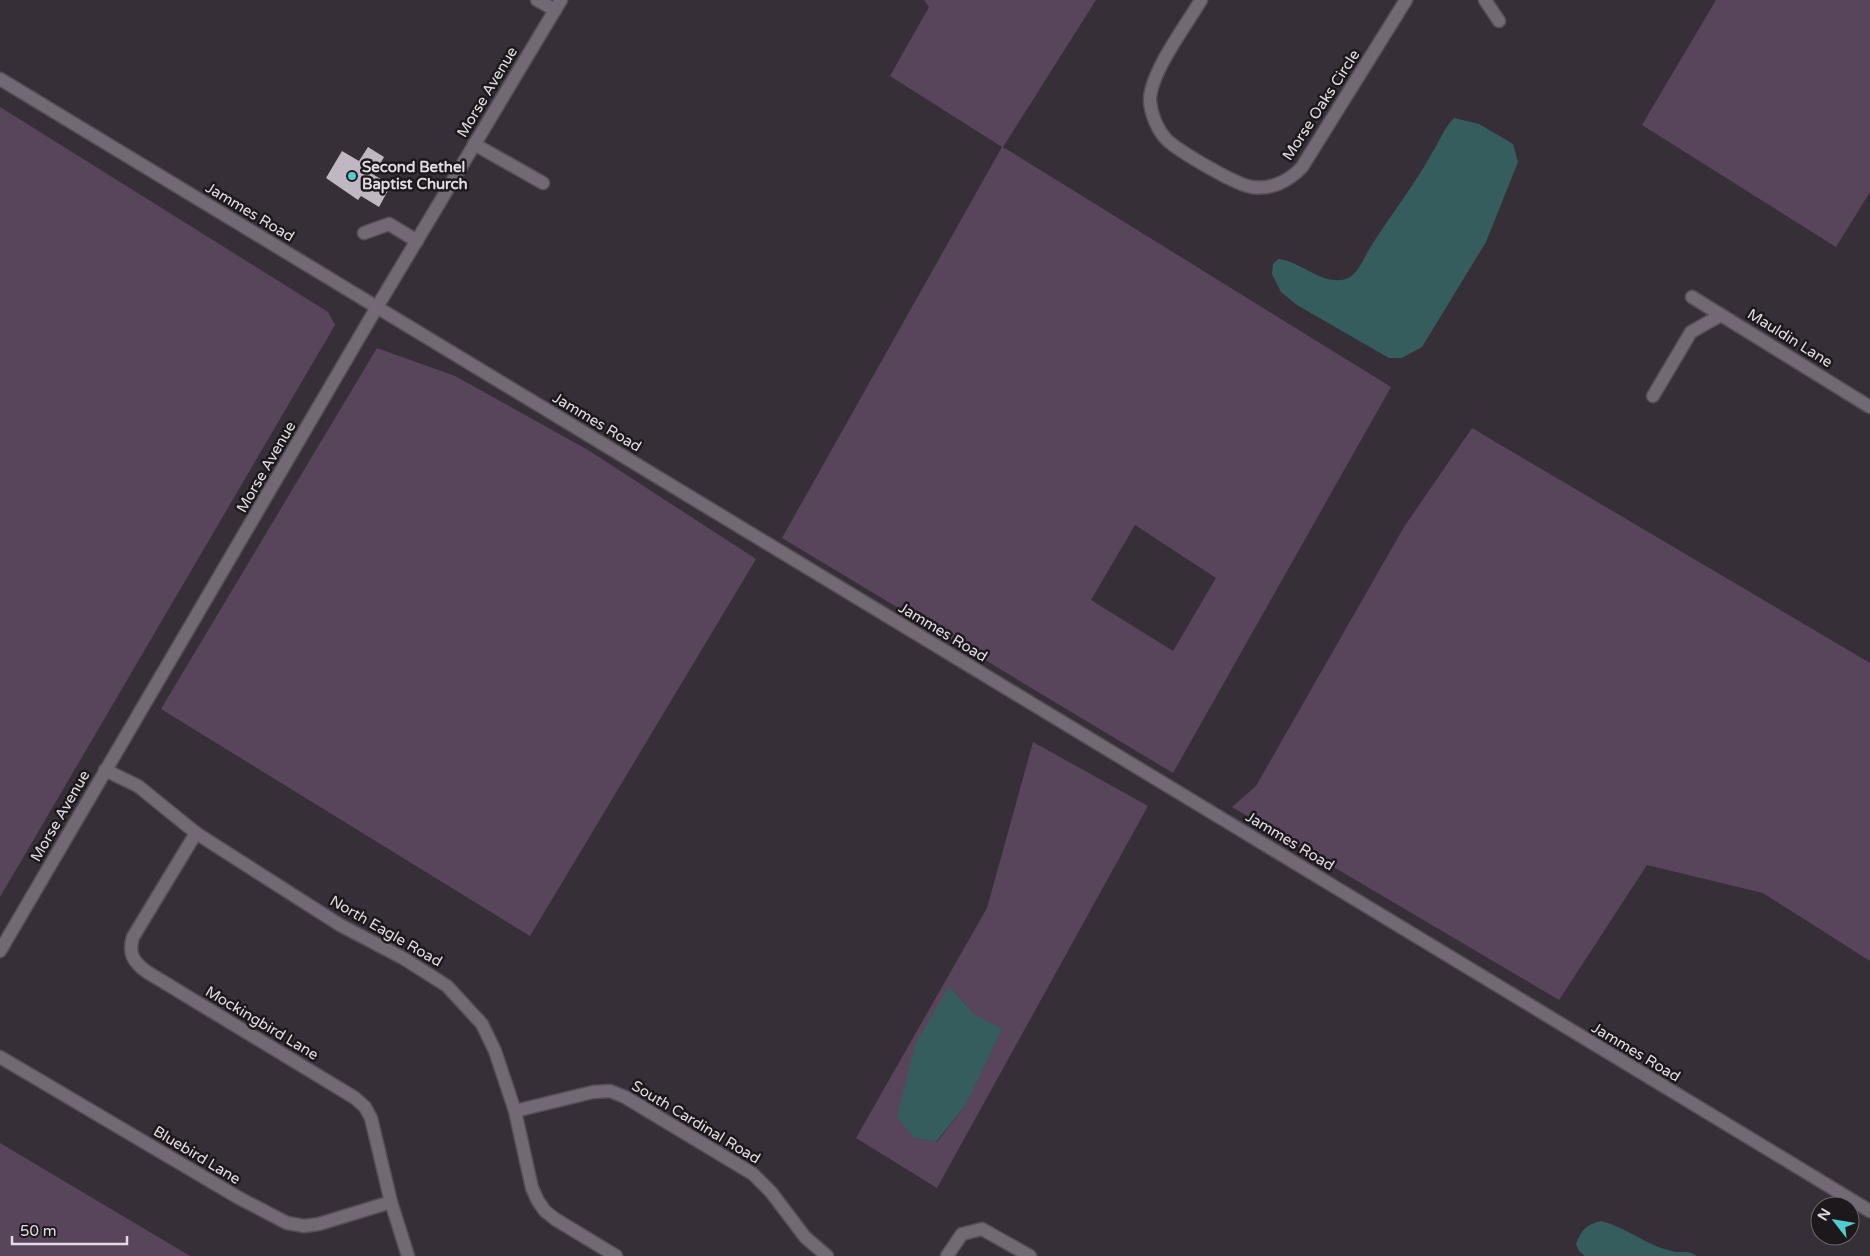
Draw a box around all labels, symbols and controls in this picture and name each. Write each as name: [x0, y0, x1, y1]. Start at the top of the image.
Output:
street label: Morse Avenue: [453, 43, 521, 141]
street label: Morse Oaks Circle: [1279, 46, 1363, 164]
place label: Second Bethel Baptist Church: [362, 158, 468, 194]
marker: Second Bethel Baptist Church: [346, 170, 358, 182]
street label: Jammes Road: [202, 178, 298, 246]
street label: Mauldin Lane: [1744, 305, 1836, 371]
street label: Jammes Road: [549, 388, 645, 456]
street label: Morse Avenue: [233, 418, 299, 516]
street label: Jammes Road: [895, 598, 991, 666]
street label: Morse Avenue: [27, 767, 93, 865]
street label: Jammes Road: [1242, 807, 1338, 875]
street label: North Eagle Road: [327, 892, 445, 970]
street label: Mockingbird Lane: [202, 982, 322, 1064]
street label: Jammes Road: [1588, 1018, 1684, 1086]
street label: South Cardinal Road: [628, 1076, 764, 1168]
street label: Bluebird Lane: [150, 1122, 244, 1188]
north arrow: [1810, 1196, 1860, 1246]
text: N: [1814, 1205, 1834, 1224]
scale bar: [12, 1214, 128, 1246]
text: 50 m: [20, 1222, 57, 1240]

